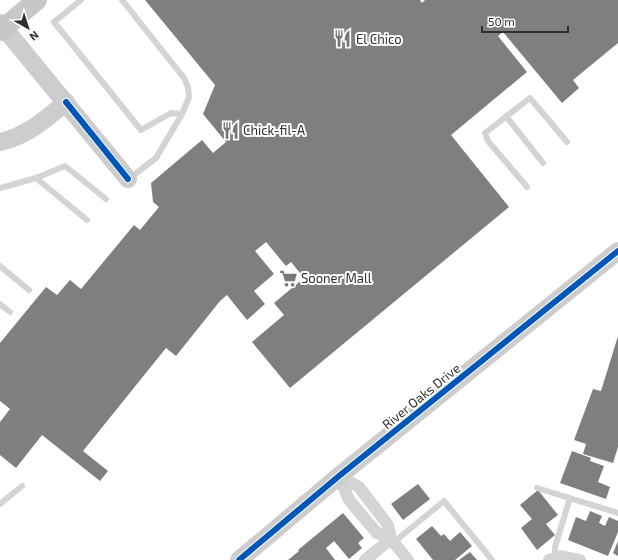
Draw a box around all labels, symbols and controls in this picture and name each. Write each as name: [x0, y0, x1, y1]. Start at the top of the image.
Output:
north arrow: [8, 8, 48, 48]
scale bar: [482, 8, 568, 34]
text: 50 m: [488, 14, 515, 28]
text: N: [27, 29, 42, 44]
restaurant icon: El Chico: [333, 29, 353, 49]
place label: El Chico: [356, 31, 402, 47]
restaurant icon: Chick-fil-A: [220, 120, 240, 140]
place label: Chick-fil-A: [243, 122, 305, 138]
supermarket icon: Sooner Mall: [278, 268, 298, 288]
place label: Sooner Mall: [301, 270, 372, 286]
street label: River Oaks Drive: [379, 360, 463, 432]

